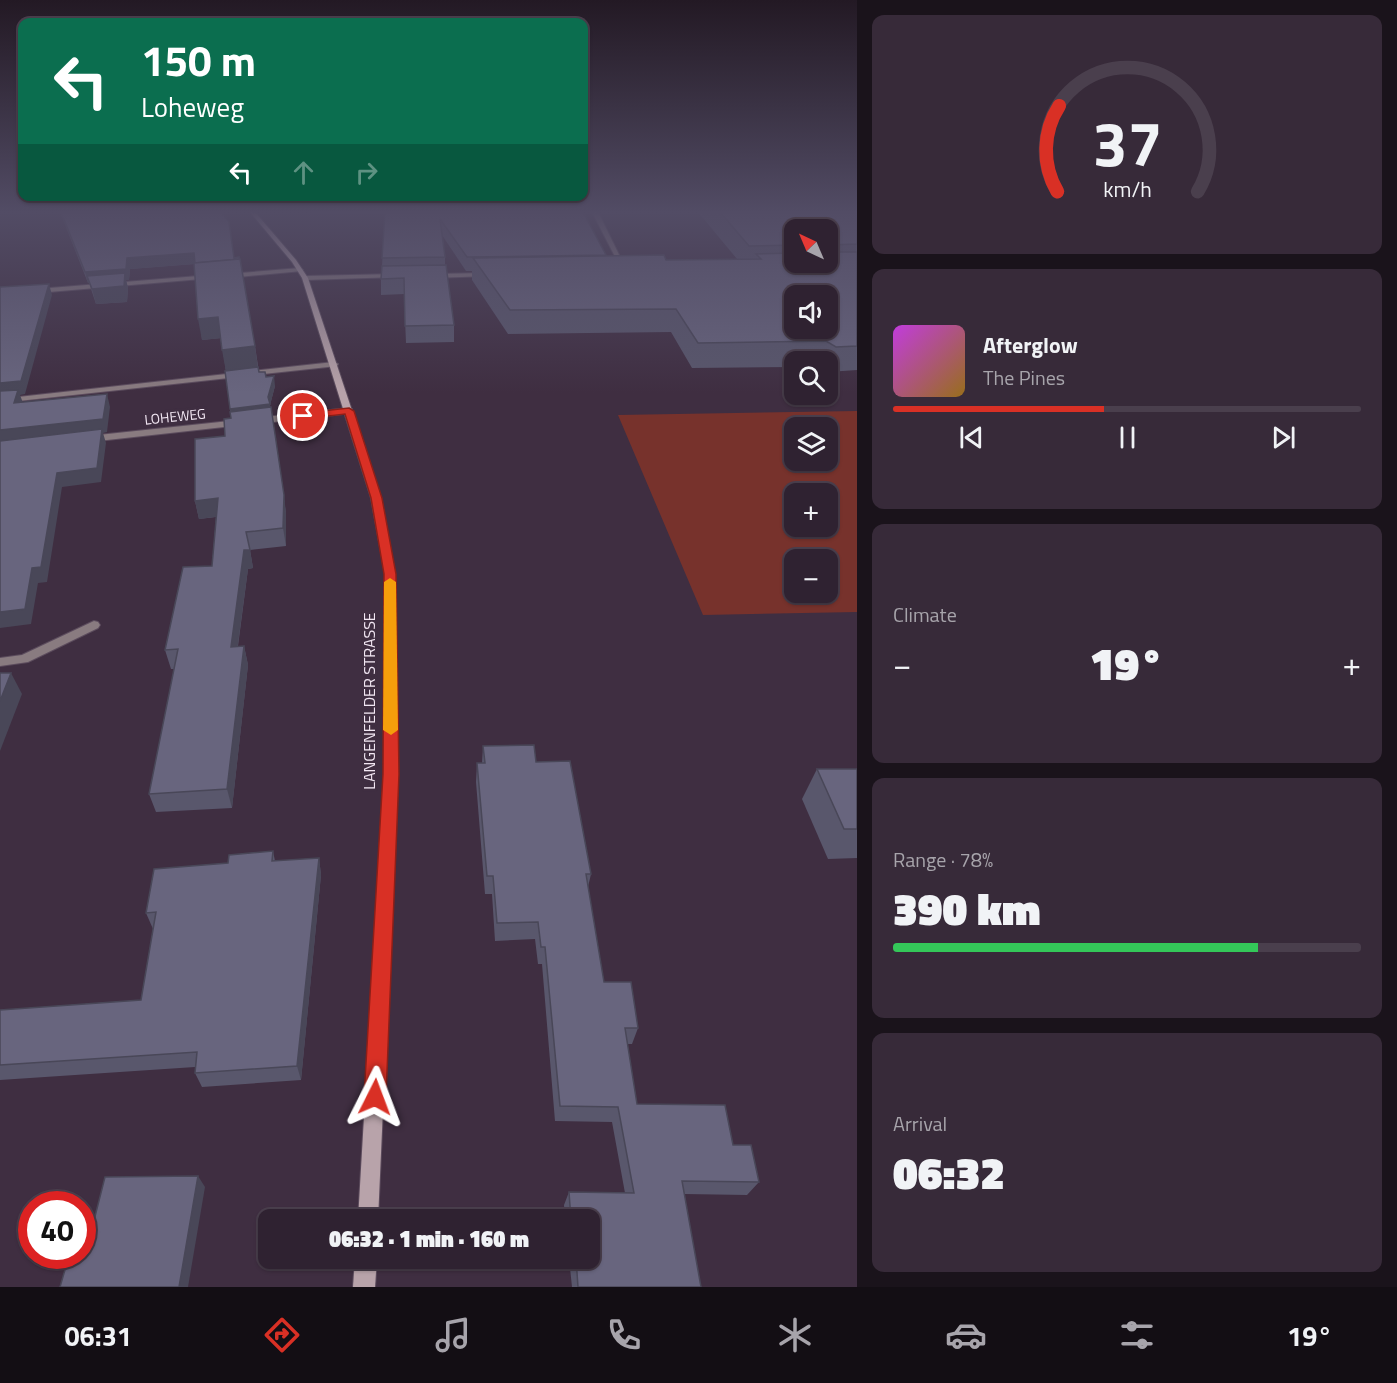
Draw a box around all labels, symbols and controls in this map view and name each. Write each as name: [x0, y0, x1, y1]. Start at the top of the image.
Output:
text: 150 m: [141, 28, 256, 92]
icon: left: [42, 42, 120, 120]
text: Loheweg: [141, 86, 244, 127]
text: 37: [1092, 95, 1162, 190]
icon: left: [224, 156, 257, 189]
icon: ahead: [287, 156, 320, 189]
icon: right: [350, 156, 383, 189]
text: km/h: [1103, 173, 1151, 205]
north arrow: [784, 219, 838, 273]
map controls: [784, 219, 838, 603]
button: sound: [784, 285, 838, 339]
text: Afterglow: [983, 328, 1078, 362]
button: search: [784, 351, 838, 405]
text: The Pines: [983, 362, 1065, 393]
pin: [277, 390, 328, 441]
icon: arrive: [286, 399, 319, 432]
street label: LOHEWEG: [143, 402, 207, 430]
button: layers: [784, 417, 838, 471]
icon: previous: [955, 421, 988, 454]
icon: pause: [1111, 421, 1144, 454]
icon: next: [1267, 421, 1300, 454]
button: +: [784, 483, 838, 537]
button: −: [784, 549, 838, 603]
text: Climate: [893, 599, 957, 630]
street label: LANGENFELDER STRASSE: [357, 612, 381, 790]
text: 19°: [1090, 629, 1164, 697]
text: −: [893, 639, 911, 689]
text: +: [1343, 639, 1361, 689]
text: Range · 78%: [893, 844, 993, 875]
text: 390 km: [893, 874, 1041, 942]
position arrow: [343, 1065, 407, 1129]
text: Arrival: [893, 1108, 947, 1139]
text: 06:32: [893, 1138, 1005, 1206]
speed limit sign: 40: [18, 1191, 96, 1269]
text: 06:32 · 1 min · 160 m: [329, 1222, 529, 1256]
icon: directions: [261, 1314, 303, 1356]
icon: music: [432, 1314, 474, 1356]
icon: phone: [603, 1314, 645, 1356]
icon: climate: [774, 1314, 816, 1356]
icon: car: [945, 1314, 987, 1356]
icon: filters: [1116, 1314, 1158, 1356]
text: 06:31: [65, 1315, 132, 1356]
text: 19°: [1287, 1315, 1332, 1356]

